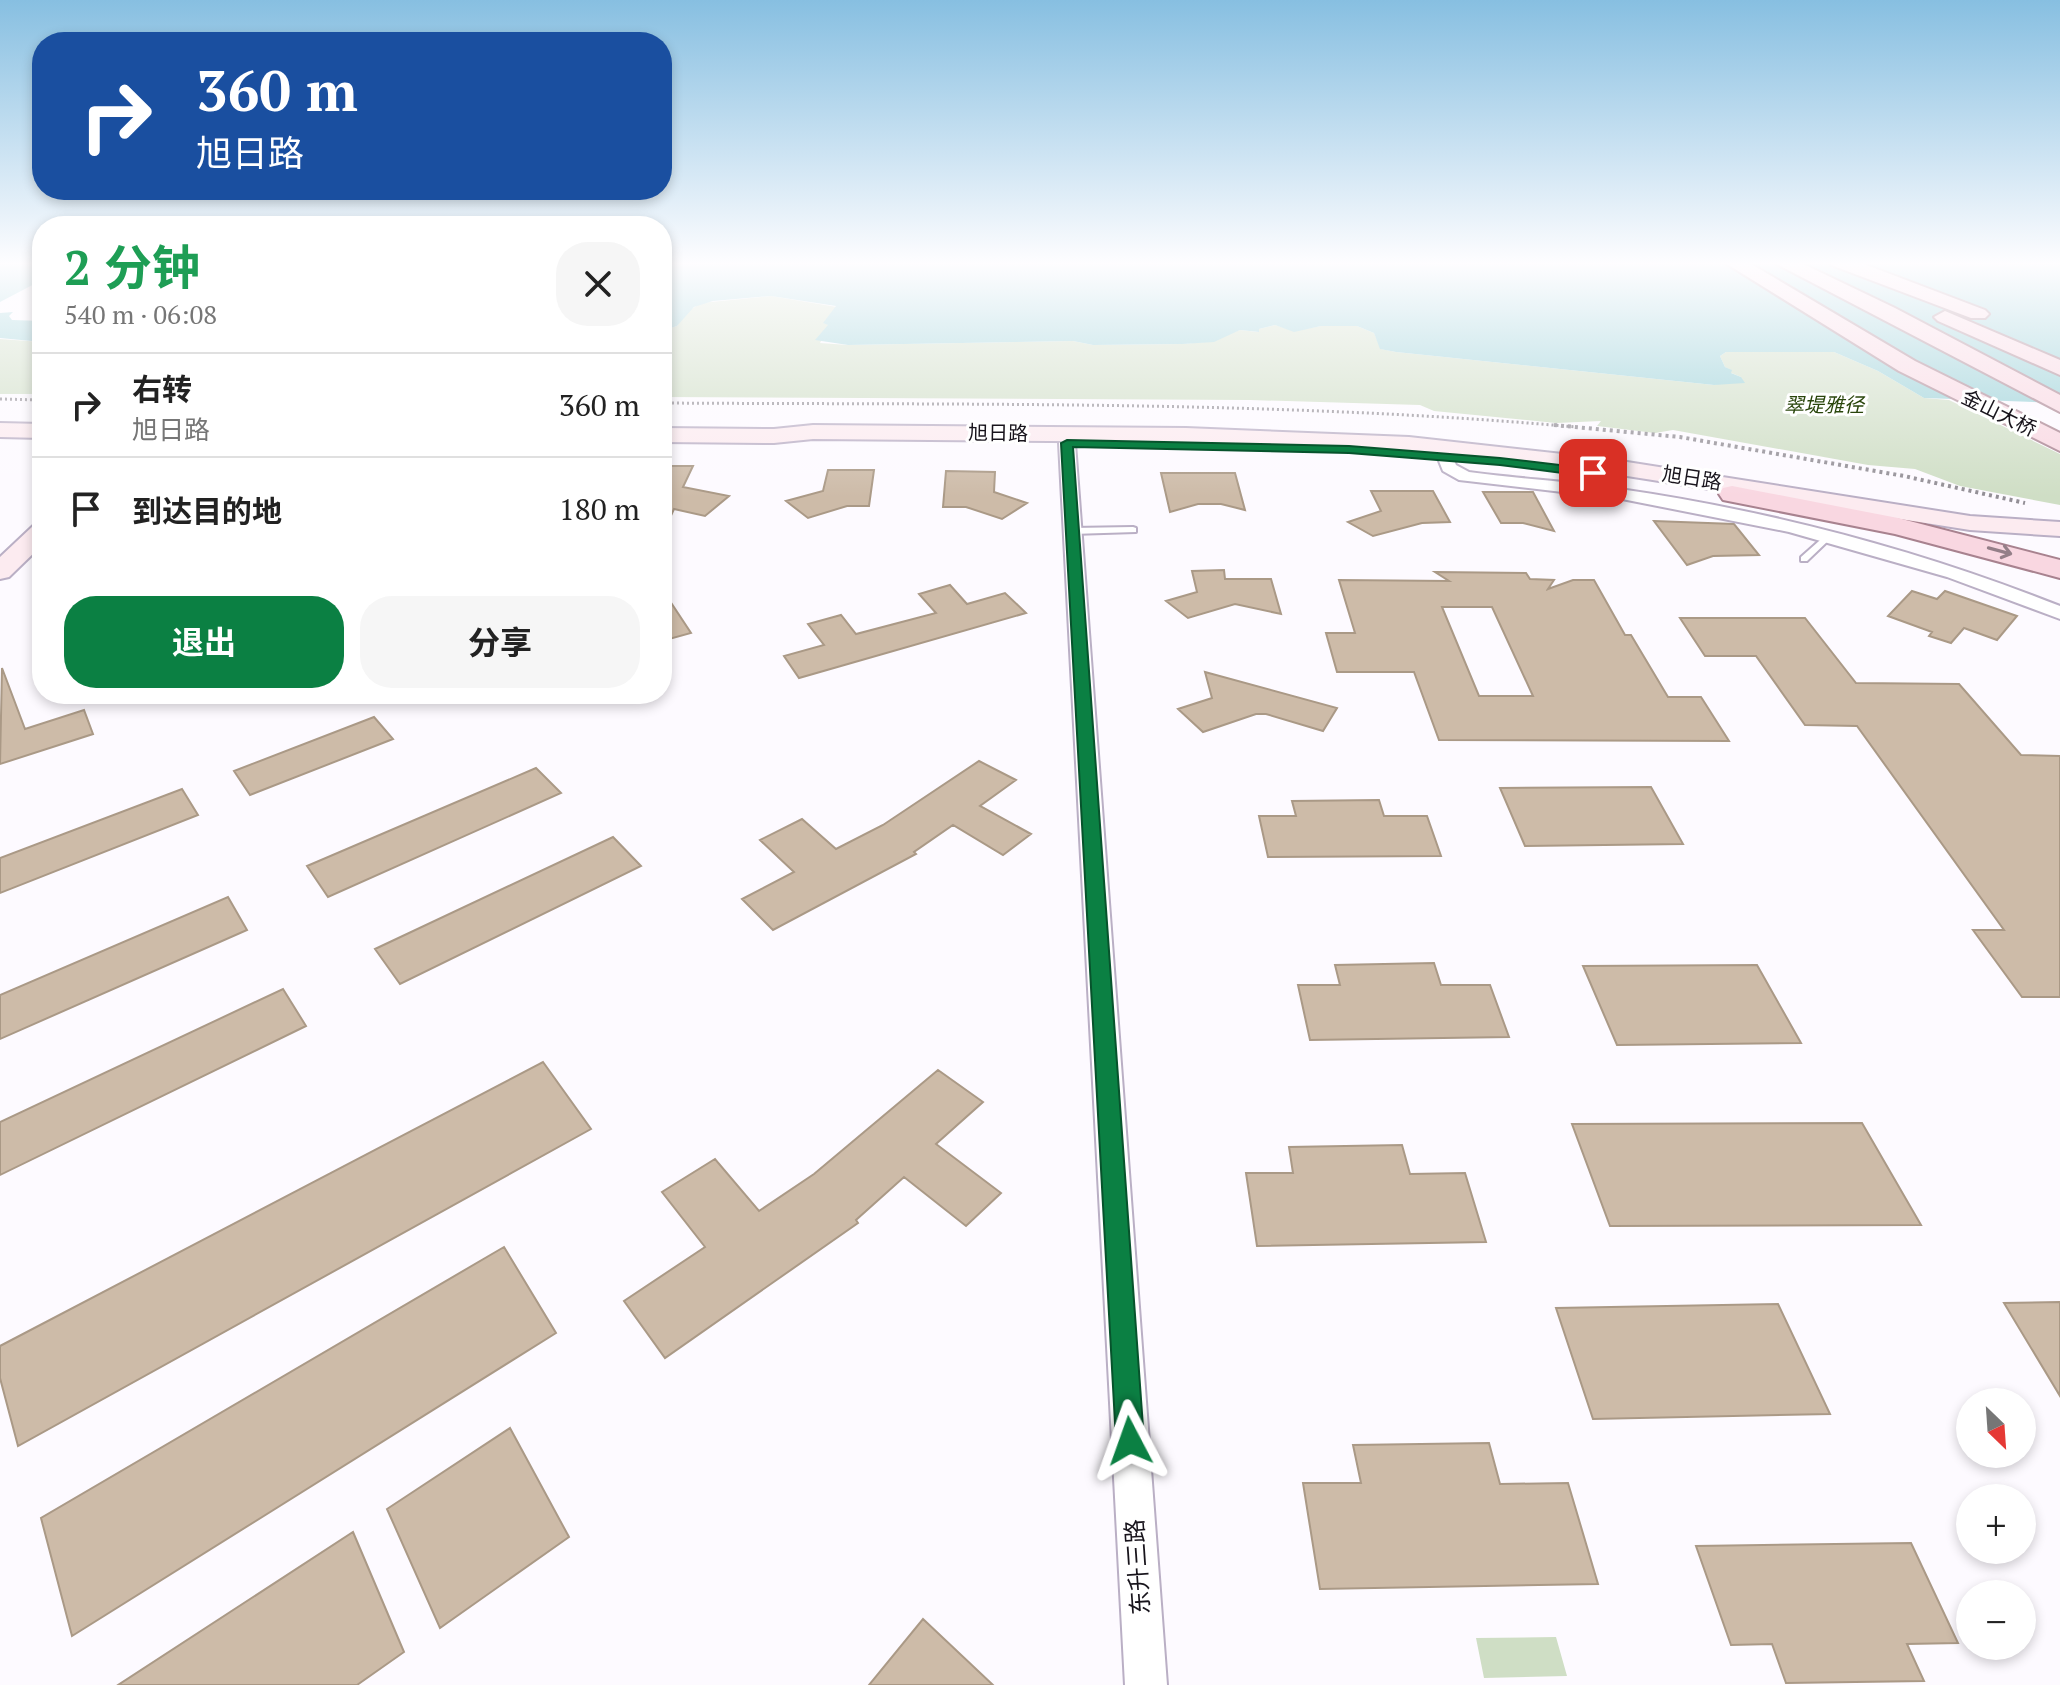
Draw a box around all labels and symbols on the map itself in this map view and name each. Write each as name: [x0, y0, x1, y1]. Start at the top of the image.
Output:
street label: 金山大桥: [1957, 383, 2041, 442]
park label: 翠堤雅径: [1784, 391, 1866, 418]
street label: 旭日路: [968, 418, 1028, 447]
pin: [1559, 439, 1627, 507]
street label: 旭日路: [1660, 459, 1724, 496]
one-way arrow: [1987, 545, 2013, 560]
north arrow: [1956, 1388, 2036, 1468]
position arrow: [1088, 1399, 1172, 1483]
street label: 东升三路: [1118, 1518, 1156, 1616]

